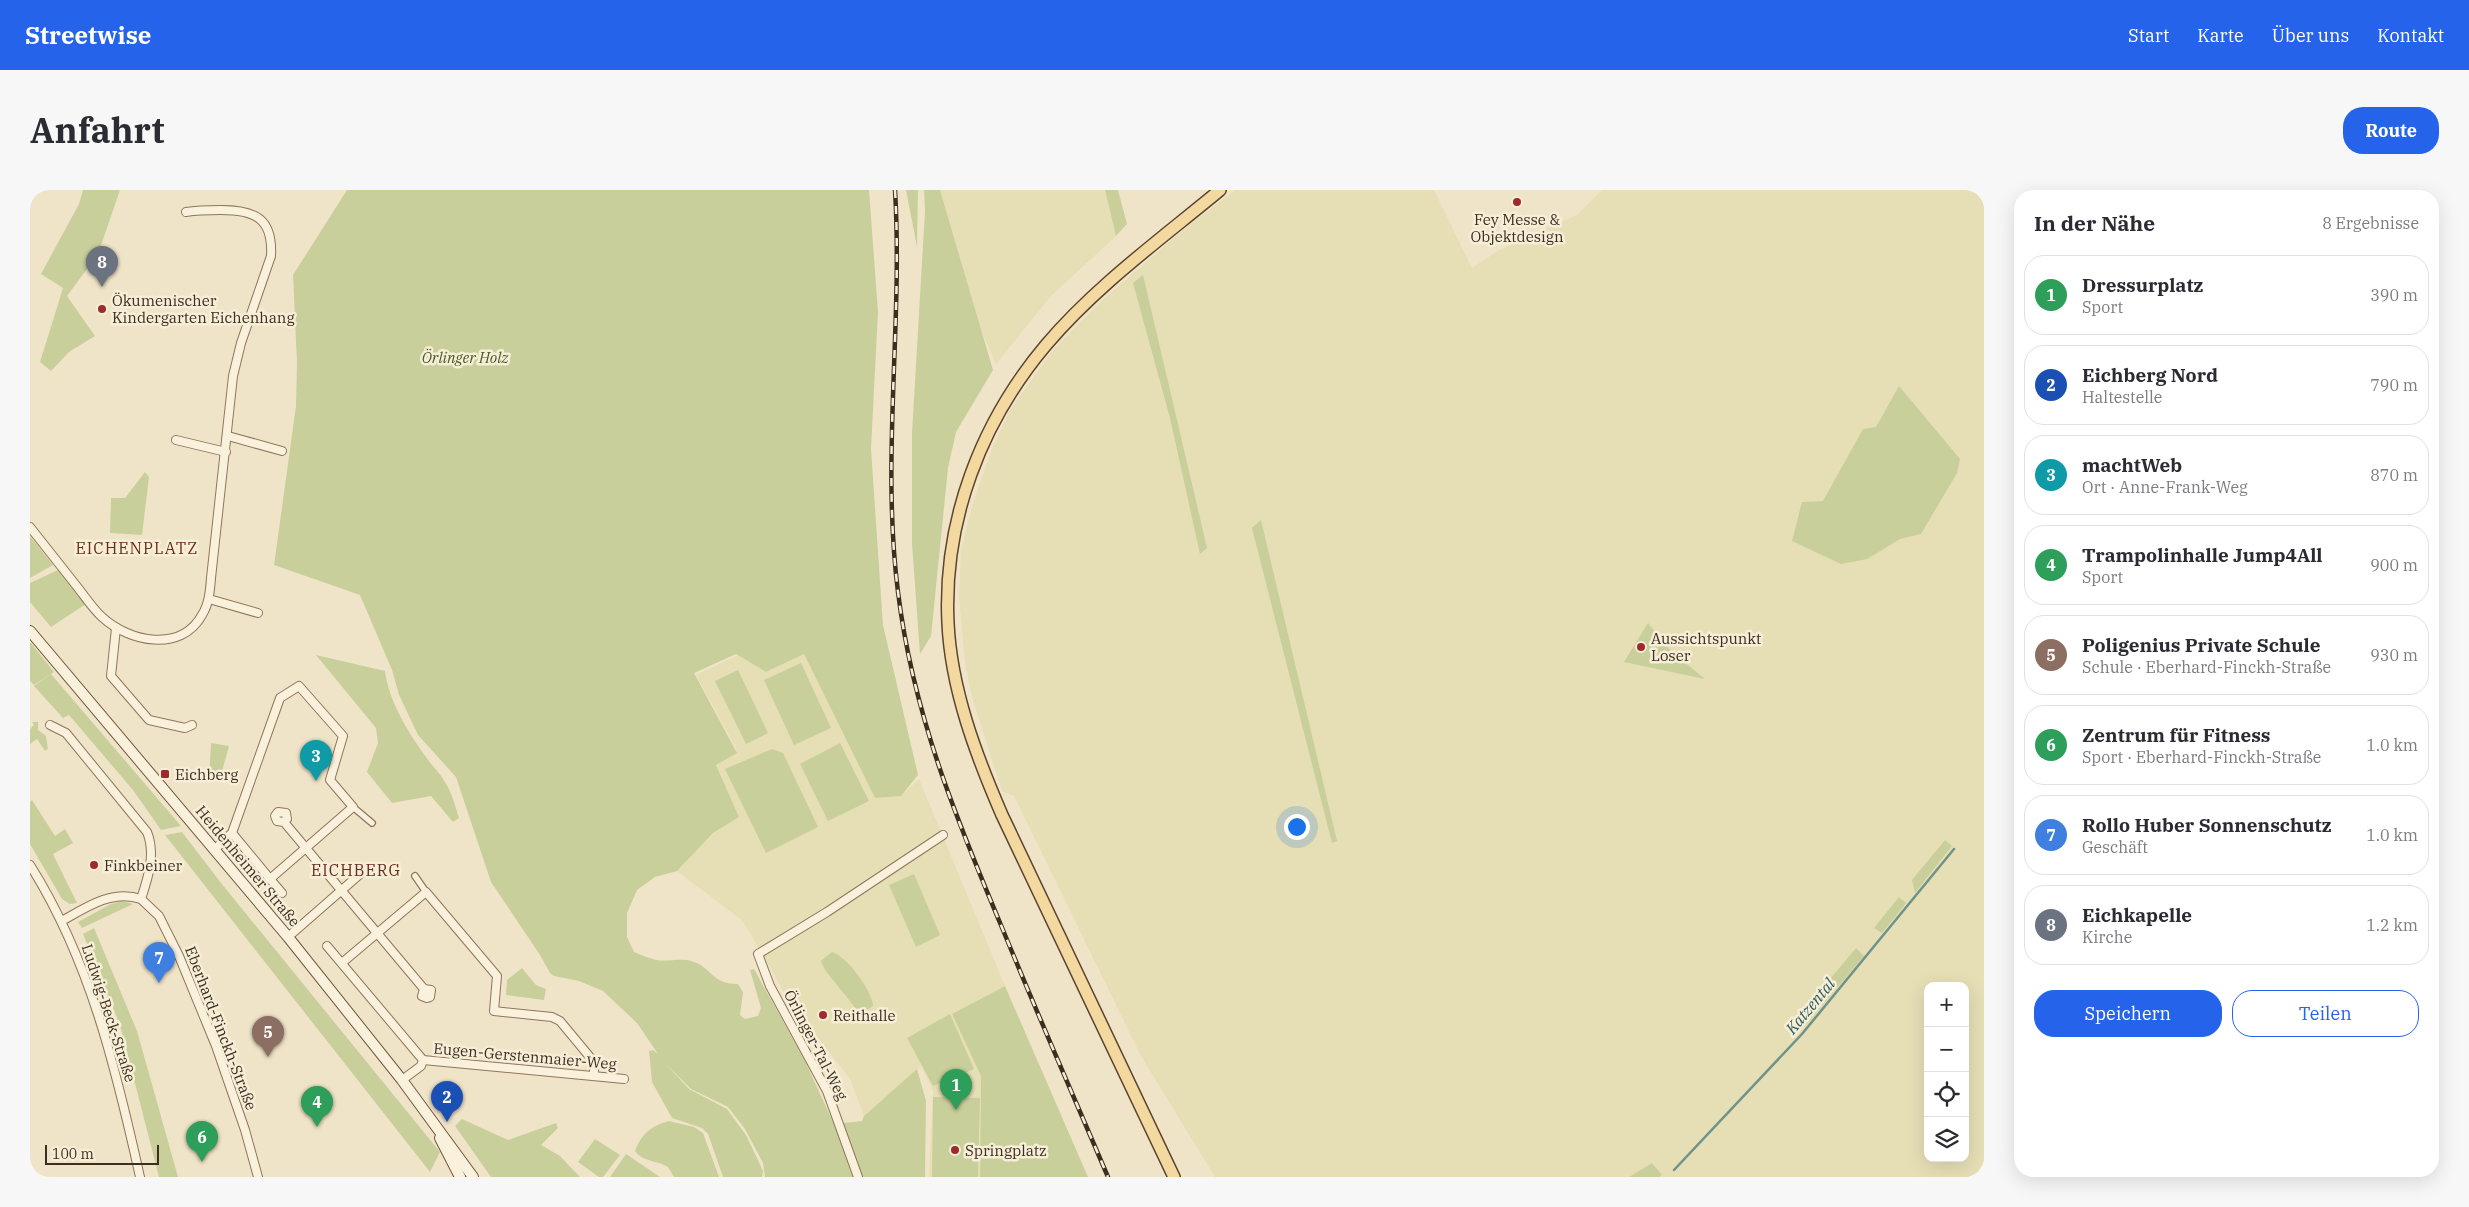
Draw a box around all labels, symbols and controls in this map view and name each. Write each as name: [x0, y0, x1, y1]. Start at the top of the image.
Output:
text: Streetwise: [25, 19, 151, 51]
text: Start: [2128, 24, 2169, 47]
text: Karte: [2197, 24, 2244, 47]
text: Über uns: [2272, 24, 2349, 47]
text: Kontakt: [2377, 24, 2444, 47]
text: Anfahrt: [30, 107, 164, 153]
button: Route: [2343, 107, 2439, 154]
marker: Fey Messe & Objektdesign: [1511, 196, 1523, 208]
text: In der Nähe: [2034, 209, 2155, 237]
place label: Fey Messe & Objektdesign: [1470, 210, 1564, 246]
text: 8 Ergebnisse: [2322, 213, 2419, 233]
pin: 8: [86, 246, 118, 287]
text: Dressurplatz: [2082, 273, 2203, 297]
text: 1: [2046, 285, 2056, 305]
text: 390 m: [2370, 285, 2418, 305]
place label: Ökumenischer Kindergarten Eichenhang: [112, 291, 295, 327]
text: Sport: [2082, 297, 2123, 317]
marker: Ökumenischer Kindergarten Eichenhang: [96, 303, 108, 315]
park label: Örlinger Holz: [422, 348, 508, 367]
text: Eichberg Nord: [2082, 363, 2218, 387]
text: 2: [2046, 375, 2056, 395]
text: 790 m: [2370, 375, 2418, 395]
text: Haltestelle: [2082, 387, 2162, 407]
text: machtWeb: [2082, 453, 2182, 477]
text: 3: [2046, 465, 2056, 485]
text: 870 m: [2370, 465, 2418, 485]
text: Ort · Anne-Frank-Weg: [2082, 477, 2248, 497]
district label: EICHENPLATZ: [76, 538, 198, 558]
text: Trampolinhalle Jump4All: [2082, 543, 2323, 567]
text: 4: [2046, 555, 2056, 575]
text: 900 m: [2370, 555, 2418, 575]
text: Sport: [2082, 567, 2123, 587]
place label: Aussichtspunkt Loser: [1651, 629, 1761, 665]
text: Poligenius Private Schule: [2082, 633, 2320, 657]
marker: Aussichtspunkt Loser: [1635, 641, 1647, 653]
text: 5: [2046, 645, 2056, 665]
text: 930 m: [2370, 645, 2418, 665]
text: Schule · Eberhard-Finckh-Straße: [2082, 657, 2331, 677]
text: Zentrum für Fitness: [2082, 723, 2270, 747]
text: 6: [2046, 735, 2056, 755]
text: 1.0 km: [2366, 735, 2418, 755]
pin: 3: [300, 740, 332, 781]
text: Sport · Eberhard-Finckh-Straße: [2082, 747, 2321, 767]
place label: Eichberg: [175, 765, 238, 784]
marker: Eichberg: [159, 768, 171, 780]
street label: Heidenheimer Straße: [192, 801, 304, 931]
text: Rollo Huber Sonnenschutz: [2082, 813, 2331, 837]
your location: [1284, 814, 1310, 840]
text: 7: [2046, 825, 2056, 845]
text: 1.0 km: [2366, 825, 2418, 845]
text: Geschäft: [2082, 837, 2148, 857]
place label: Finkbeiner: [104, 856, 183, 875]
marker: Finkbeiner: [88, 859, 100, 871]
district label: EICHBERG: [311, 860, 401, 880]
text: Eichkapelle: [2082, 903, 2192, 927]
text: 8: [2046, 915, 2056, 935]
text: 1.2 km: [2366, 915, 2418, 935]
text: Kirche: [2082, 927, 2132, 947]
street label: Ludwig-Beck-Straße: [78, 942, 140, 1084]
pin: 7: [143, 942, 175, 983]
street label: Eberhard-Finckh-Straße: [181, 943, 261, 1113]
water label: Katzental: [1780, 974, 1839, 1039]
map controls: [1924, 982, 1969, 1162]
button: +: [1924, 982, 1969, 1027]
street label: Örlinger-Tal-Weg: [780, 987, 852, 1103]
button: Speichern: [2034, 990, 2222, 1037]
button: Teilen: [2232, 990, 2419, 1037]
place label: Reithalle: [833, 1006, 896, 1025]
marker: Reithalle: [817, 1009, 829, 1021]
pin: 5: [252, 1016, 284, 1057]
button: −: [1924, 1027, 1969, 1072]
street label: Eugen-Gerstenmaier-Weg: [433, 1039, 617, 1073]
pin: 1: [940, 1069, 972, 1110]
button: locate: [1924, 1072, 1969, 1117]
pin: 2: [431, 1081, 463, 1122]
pin: 4: [301, 1086, 333, 1127]
button: layers: [1924, 1117, 1969, 1162]
pin: 6: [186, 1121, 218, 1162]
place label: Springplatz: [965, 1141, 1047, 1160]
scale bar: [45, 1142, 159, 1165]
marker: Springplatz: [949, 1144, 961, 1156]
text: 100 m: [52, 1145, 94, 1163]

